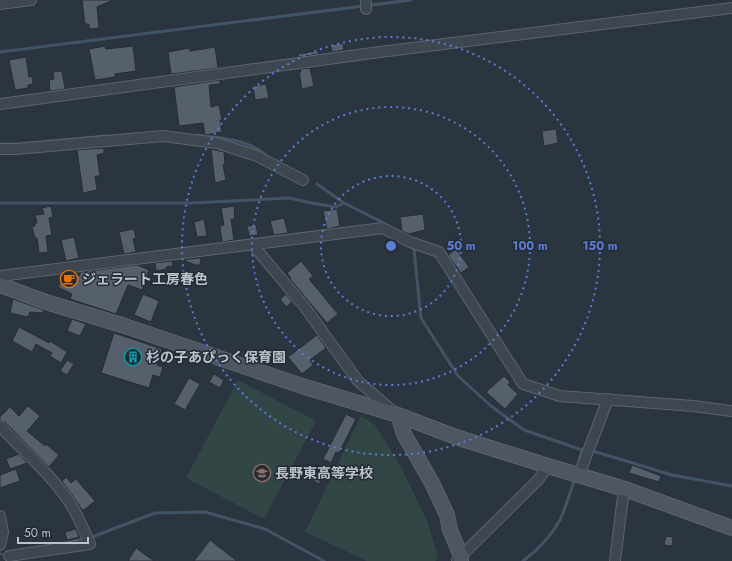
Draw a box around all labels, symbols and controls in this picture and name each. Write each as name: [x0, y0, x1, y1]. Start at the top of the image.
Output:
text: 50 m: [446, 237, 476, 255]
text: 100 m: [512, 237, 548, 255]
text: 150 m: [582, 237, 618, 255]
centre of rings: [384, 239, 398, 253]
cafe icon: ジェラート工房春色: [59, 269, 79, 289]
place label: ジェラート工房春色: [82, 269, 208, 289]
building icon: 杉の子あぴっく保育園: [123, 347, 143, 367]
place label: 杉の子あぴっく保育園: [146, 347, 286, 367]
school or university icon: 長野東高等学校: [252, 463, 272, 483]
place label: 長野東高等学校: [275, 463, 373, 483]
scale bar: [18, 519, 88, 545]
text: 50 m: [24, 524, 51, 542]

